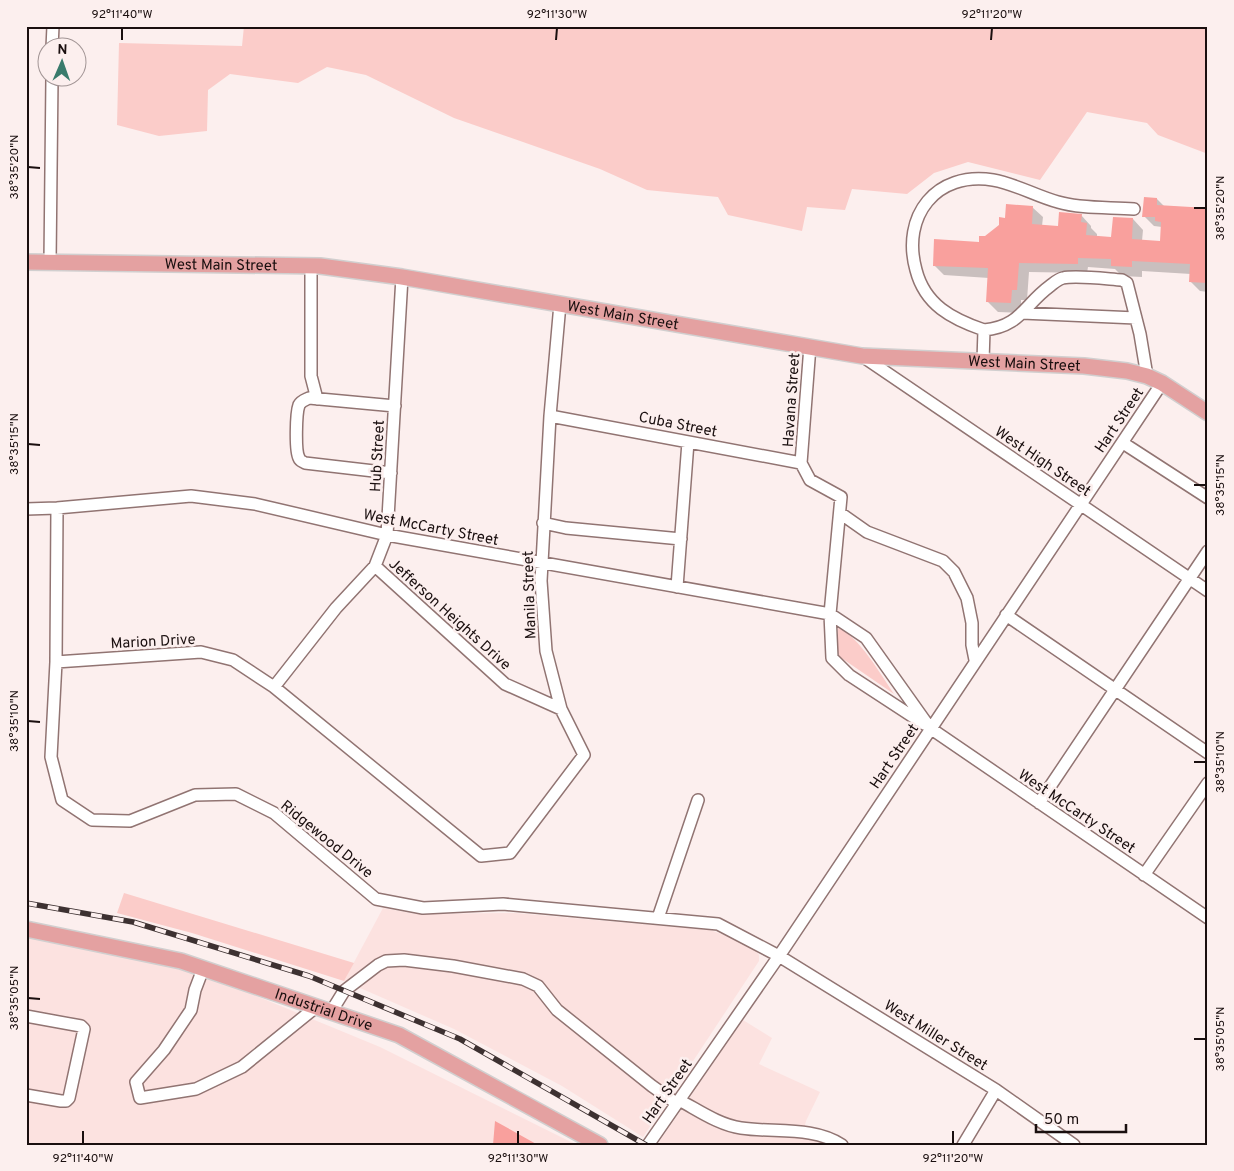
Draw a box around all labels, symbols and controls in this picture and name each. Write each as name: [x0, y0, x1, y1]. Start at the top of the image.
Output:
text: 92°11'40"W: [91, 7, 153, 23]
text: 92°11'30"W: [527, 7, 587, 23]
text: 92°11'20"W: [962, 7, 1022, 23]
north arrow: [38, 38, 88, 88]
text: N: [57, 42, 68, 59]
text: 38°35'20"N: [7, 134, 23, 200]
text: 38°35'20"N: [1213, 175, 1229, 241]
street label: West Main Street: [164, 256, 278, 276]
street label: West Main Street: [565, 298, 680, 335]
street label: Havana Street: [780, 352, 805, 448]
street label: West Main Street: [967, 353, 1081, 377]
street label: Hart Street: [1091, 385, 1149, 457]
street label: Cuba Street: [637, 409, 719, 442]
text: 38°35'15"N: [7, 413, 23, 475]
street label: Hub Street: [367, 420, 390, 493]
street label: West High Street: [990, 423, 1094, 502]
text: 38°35'15"N: [1213, 454, 1229, 516]
street label: West McCarty Street: [361, 506, 500, 551]
street label: Manila Street: [519, 550, 542, 640]
street label: Jefferson Heights Drive: [384, 555, 514, 675]
street label: Marion Drive: [110, 631, 196, 654]
text: 38°35'10"N: [7, 690, 23, 752]
street label: Hart Street: [866, 721, 924, 793]
text: 38°35'10"N: [1213, 731, 1229, 793]
street label: West McCarty Street: [1014, 766, 1139, 859]
street label: Ridgewood Drive: [276, 797, 376, 883]
text: 38°35'05"N: [7, 965, 23, 1031]
street label: Industrial Drive: [272, 985, 375, 1036]
street label: West Miller Street: [880, 997, 991, 1076]
text: 38°35'05"N: [1213, 1006, 1229, 1072]
street label: Hart Street: [639, 1056, 697, 1128]
scale bar: [1036, 1101, 1126, 1133]
text: 50 m: [1044, 1111, 1079, 1130]
text: 92°11'40"W: [52, 1151, 114, 1167]
text: 92°11'30"W: [488, 1151, 548, 1167]
text: 92°11'20"W: [923, 1151, 983, 1167]

